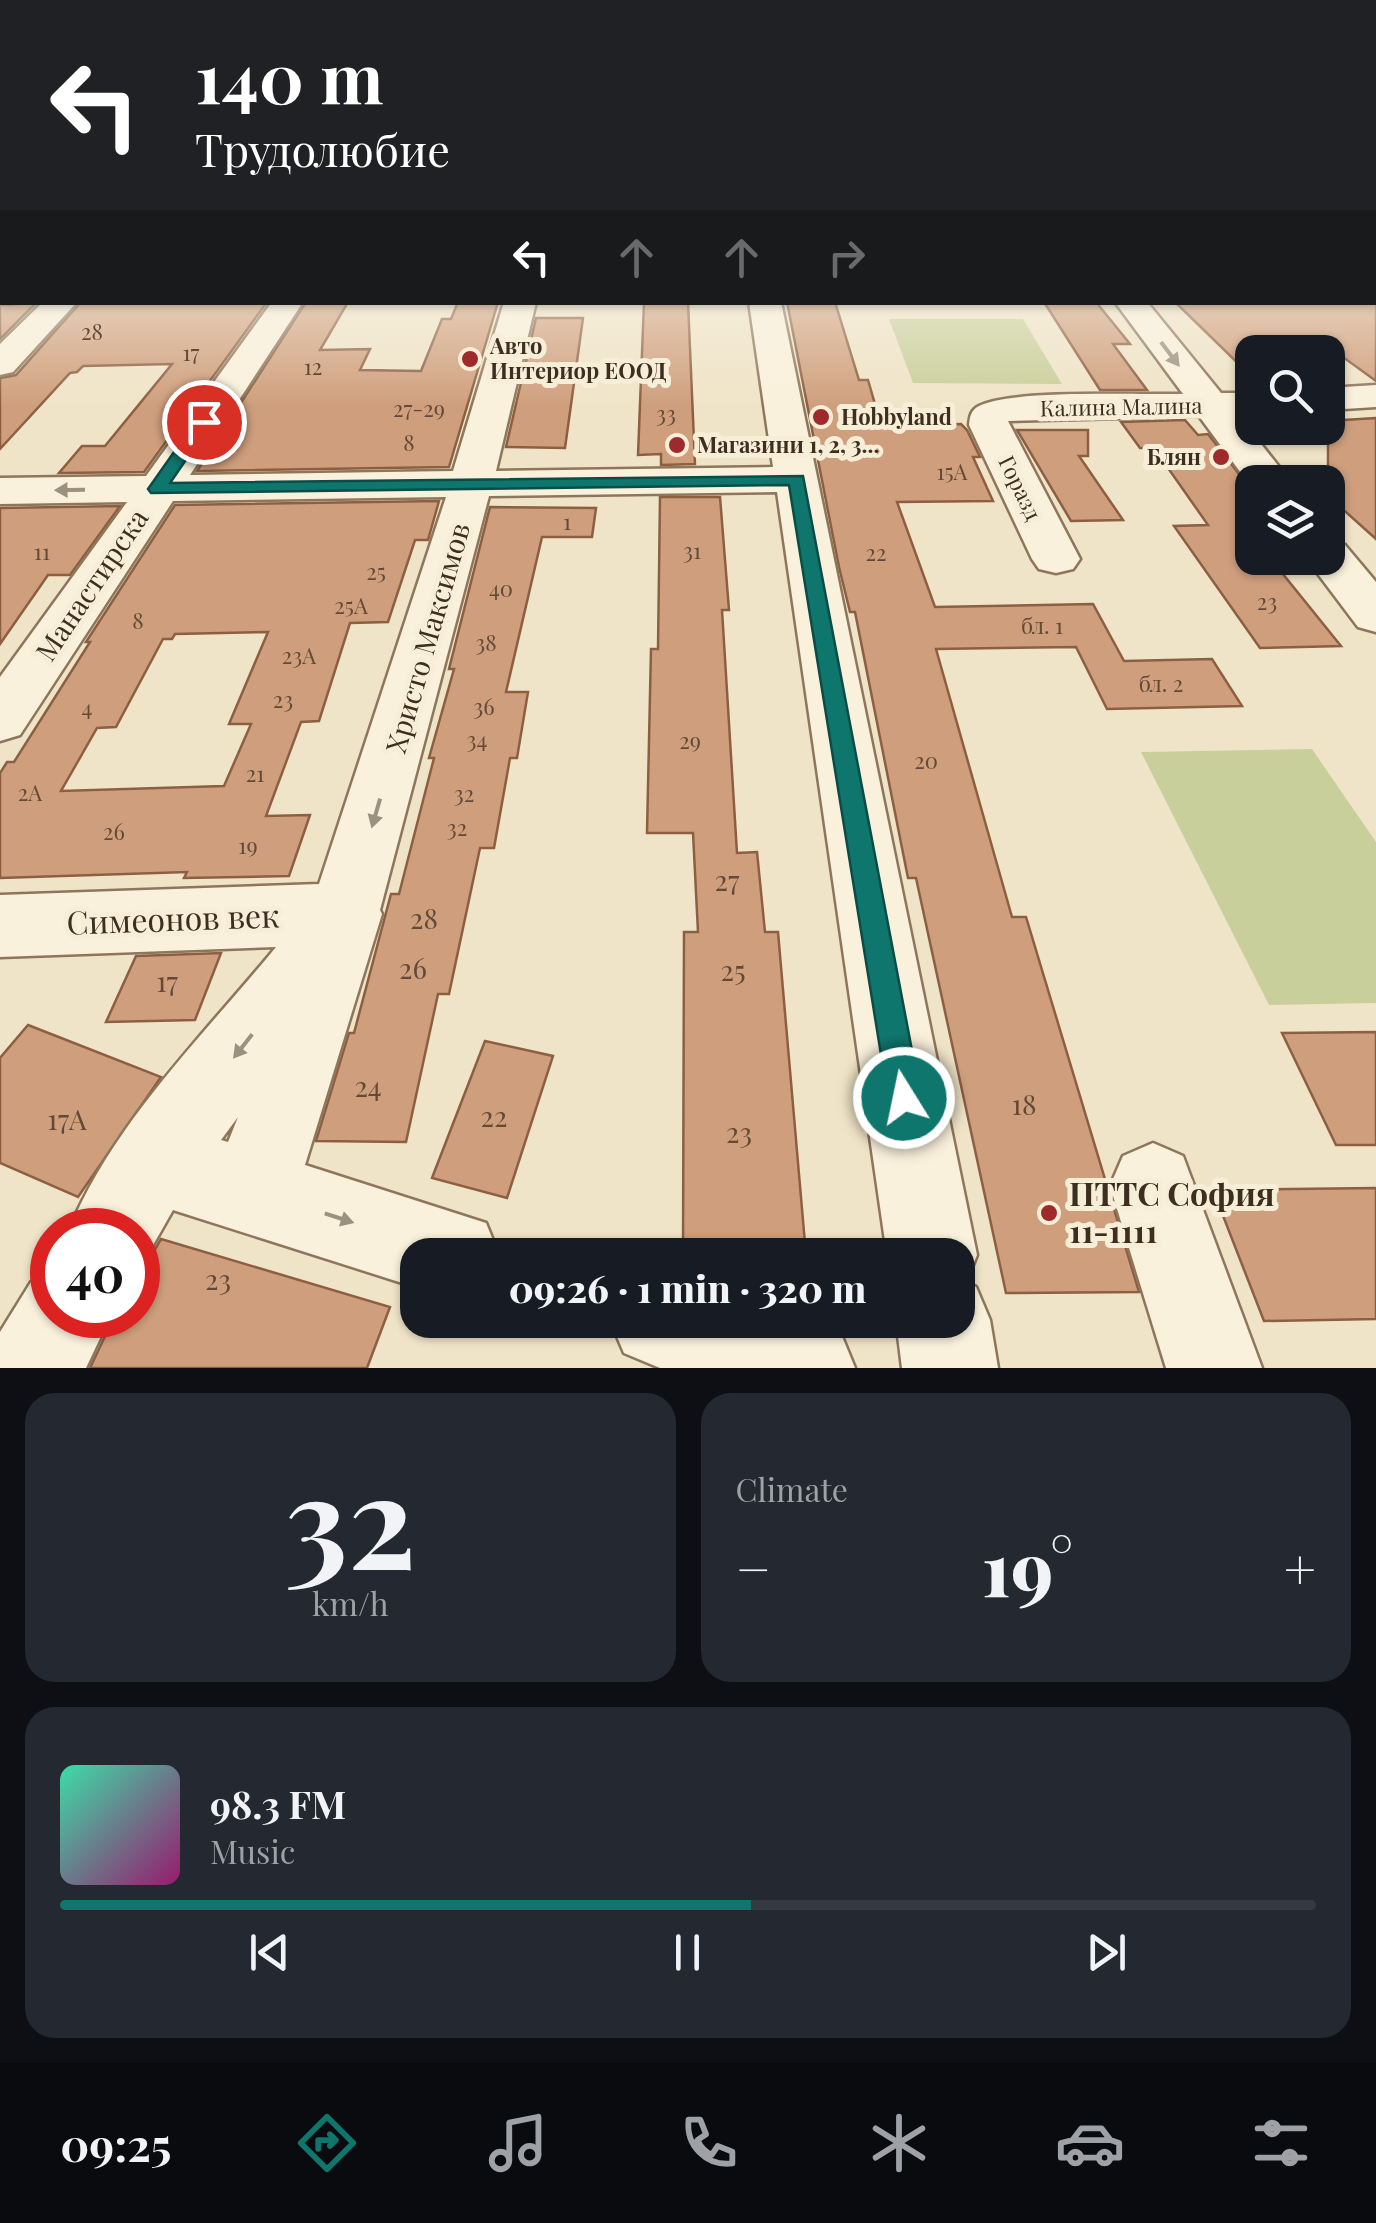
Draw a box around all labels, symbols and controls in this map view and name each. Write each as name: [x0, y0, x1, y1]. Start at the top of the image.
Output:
text: 140 m: [195, 28, 384, 122]
icon: left: [30, 40, 160, 170]
text: Трудолюбие: [195, 118, 450, 178]
icon: left: [504, 230, 559, 285]
icon: ahead: [609, 230, 664, 285]
icon: ahead: [714, 230, 769, 285]
icon: right: [819, 230, 874, 285]
house number: 28: [81, 316, 103, 346]
place label: Авто Интериор ЕООД: [489, 330, 667, 385]
map controls: [1235, 335, 1345, 575]
button: search: [1235, 335, 1345, 445]
house number: 17: [182, 337, 200, 367]
one-way arrow: [1159, 341, 1179, 367]
marker: Авто Интериор ЕООД: [459, 348, 481, 370]
house number: 12: [304, 351, 322, 381]
pin: [162, 380, 247, 465]
street label: Калина Малина: [1039, 390, 1203, 422]
house number: 27-29: [393, 393, 445, 423]
icon: arrive: [177, 395, 232, 450]
house number: 33: [656, 398, 676, 428]
place label: Hobbyland: [841, 401, 952, 431]
marker: Hobbyland: [810, 406, 832, 428]
house number: 8: [403, 427, 415, 457]
place label: Магазини 1, 2, 3...: [697, 429, 879, 459]
marker: Магазини 1, 2, 3...: [666, 434, 688, 456]
place label: Блян: [1147, 441, 1201, 471]
marker: Блян: [1210, 446, 1232, 468]
street label: Горазд: [992, 450, 1050, 525]
house number: 15А: [937, 456, 968, 486]
button: layers: [1235, 465, 1345, 575]
one-way arrow: [53, 482, 85, 498]
street label: Манастирска: [26, 501, 155, 667]
house number: 1: [563, 506, 571, 536]
street label: Христо Максимов: [376, 518, 477, 757]
house number: 31: [683, 535, 701, 565]
house number: 11: [34, 536, 50, 566]
house number: 22: [865, 537, 887, 567]
house number: 25: [366, 556, 386, 586]
house number: 40: [489, 573, 513, 603]
house number: 23: [1257, 586, 1277, 616]
house number: 25А: [334, 590, 368, 620]
house number: 8: [132, 605, 144, 635]
house number: бл. 1: [1021, 610, 1063, 640]
house number: 38: [475, 627, 497, 657]
house number: 23А: [282, 640, 316, 670]
house number: бл. 2: [1139, 668, 1183, 698]
house number: 23: [273, 684, 293, 714]
house number: 36: [473, 691, 495, 721]
house number: 4: [82, 692, 93, 722]
house number: 34: [467, 724, 488, 754]
house number: 29: [679, 725, 701, 755]
house number: 20: [914, 745, 938, 775]
house number: 21: [246, 758, 264, 788]
house number: 2А: [18, 777, 42, 807]
house number: 32: [454, 778, 474, 808]
one-way arrow: [368, 798, 383, 829]
house number: 32: [447, 812, 467, 842]
house number: 26: [103, 816, 125, 846]
house number: 19: [238, 830, 258, 860]
house number: 27: [715, 861, 740, 898]
street label: Симеонов век: [66, 892, 280, 943]
house number: 28: [410, 899, 438, 936]
house number: 26: [399, 949, 427, 986]
house number: 25: [720, 951, 746, 988]
house number: 17: [156, 962, 178, 999]
one-way arrow: [234, 1033, 254, 1059]
position arrow: [852, 1046, 956, 1150]
house number: 24: [354, 1067, 382, 1104]
house number: 18: [1012, 1085, 1036, 1122]
house number: 22: [481, 1097, 507, 1134]
house number: 17А: [47, 1100, 87, 1137]
house number: 23: [726, 1113, 752, 1150]
place label: ПТТС София 11-1111: [1069, 1171, 1275, 1251]
marker: ПТТС София 11-1111: [1038, 1202, 1060, 1224]
speed limit sign: 40: [30, 1208, 160, 1338]
one-way arrow: [324, 1211, 355, 1226]
house number: 23: [205, 1260, 231, 1297]
text: 09:26 · 1 min · 320 m: [509, 1262, 866, 1313]
text: 32: [285, 1429, 416, 1603]
text: Climate: [736, 1467, 848, 1510]
text: 19°: [982, 1516, 1073, 1616]
text: −: [736, 1530, 771, 1604]
text: +: [1284, 1530, 1316, 1604]
text: km/h: [312, 1581, 389, 1624]
text: 98.3 FM: [210, 1778, 346, 1829]
text: Music: [210, 1829, 295, 1872]
icon: previous: [242, 1925, 297, 1980]
icon: pause: [660, 1925, 715, 1980]
icon: next: [1079, 1925, 1134, 1980]
icon: directions: [292, 2108, 362, 2178]
icon: music: [483, 2108, 553, 2178]
icon: phone: [674, 2108, 744, 2178]
icon: climate: [864, 2108, 934, 2178]
icon: car: [1055, 2108, 1125, 2178]
icon: filters: [1246, 2108, 1316, 2178]
text: 09:25: [60, 2113, 172, 2173]

